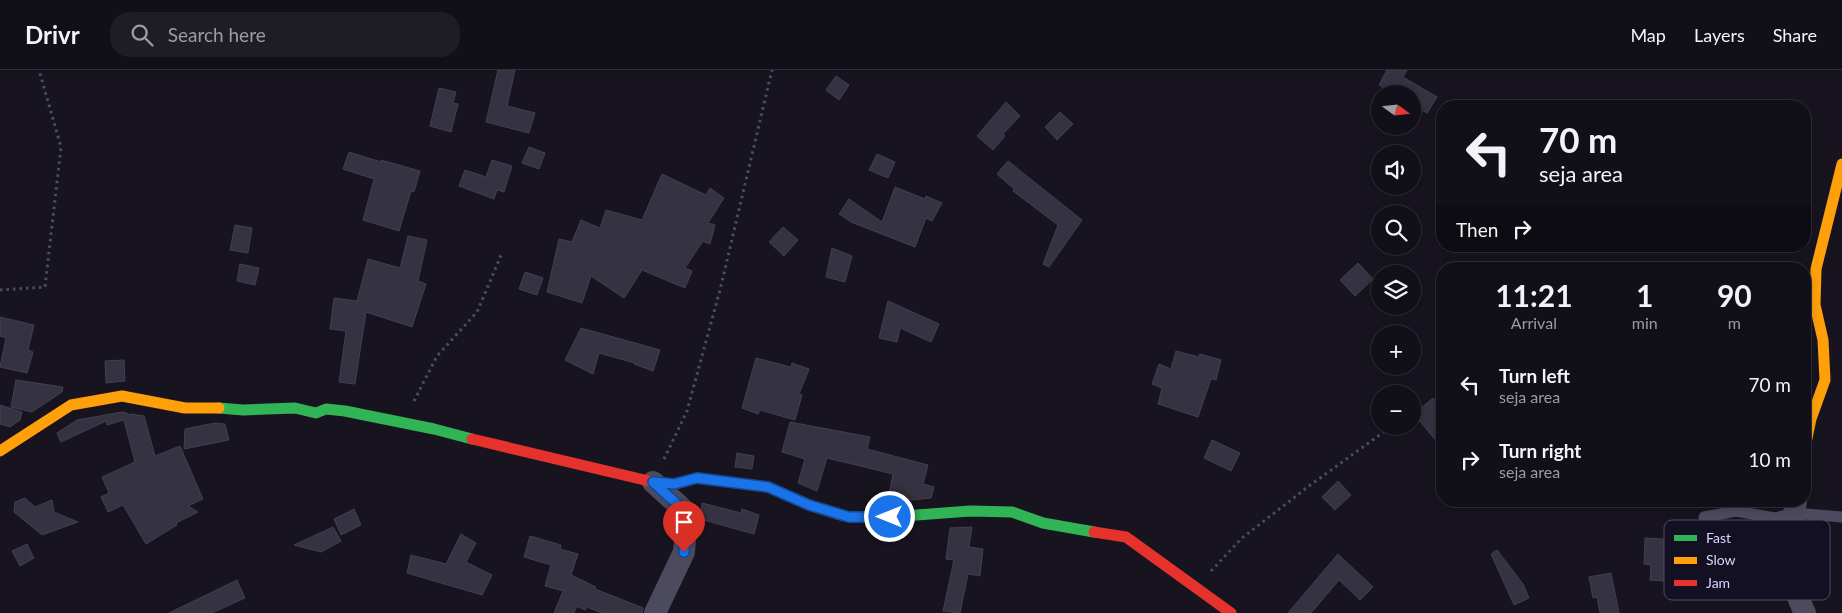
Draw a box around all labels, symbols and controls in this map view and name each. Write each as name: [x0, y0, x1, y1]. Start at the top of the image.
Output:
search box: [110, 12, 460, 57]
text: Drivr: [25, 20, 80, 49]
icon: search: [128, 21, 156, 49]
text: Search here: [168, 23, 266, 46]
text: Map: [1630, 24, 1666, 46]
text: Layers: [1694, 24, 1745, 46]
text: Share: [1773, 24, 1817, 46]
north arrow: [1371, 85, 1421, 135]
map controls: [1371, 85, 1421, 435]
text: 70 m: [1539, 118, 1617, 160]
icon: left: [1456, 120, 1521, 185]
button: sound: [1371, 145, 1421, 195]
text: seja area: [1539, 160, 1623, 187]
button: search: [1371, 205, 1421, 255]
icon: right: [1508, 215, 1536, 243]
text: Then: [1456, 218, 1498, 241]
button: layers: [1371, 265, 1421, 315]
text: 11:21: [1495, 277, 1573, 313]
text: 1: [1636, 277, 1653, 313]
text: 90: [1717, 277, 1752, 313]
text: Arrival: [1511, 313, 1557, 332]
text: min: [1632, 313, 1658, 332]
text: m: [1728, 313, 1741, 332]
button: +: [1371, 325, 1421, 375]
text: Turn left: [1499, 364, 1570, 387]
icon: left: [1456, 371, 1484, 399]
text: 70 m: [1748, 373, 1791, 396]
button: −: [1371, 385, 1421, 435]
text: seja area: [1499, 387, 1560, 406]
text: Turn right: [1499, 439, 1581, 462]
icon: right: [1456, 446, 1484, 474]
text: 10 m: [1748, 448, 1791, 471]
text: seja area: [1499, 462, 1560, 481]
position arrow: [863, 490, 915, 542]
pin: [663, 501, 705, 552]
icon: arrive: [670, 508, 698, 536]
legend: [1664, 520, 1830, 600]
text: Fast: [1706, 529, 1731, 546]
text: Slow: [1706, 551, 1736, 568]
text: Jam: [1706, 574, 1730, 591]

